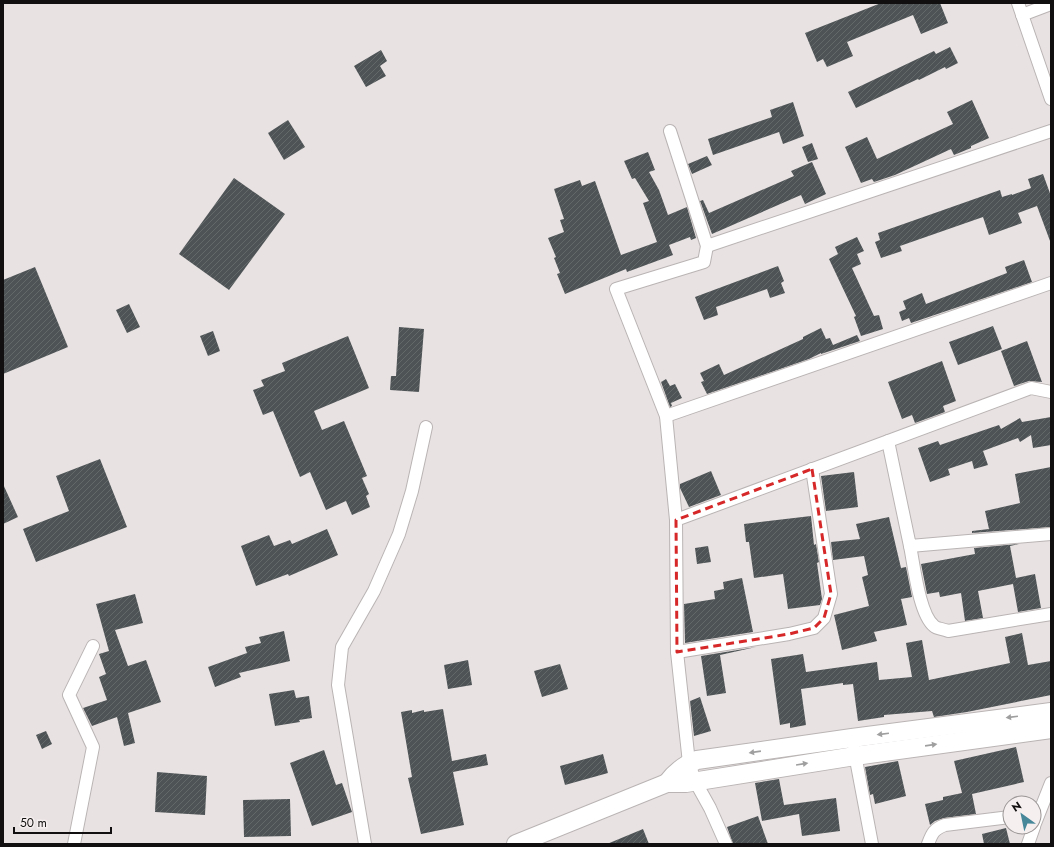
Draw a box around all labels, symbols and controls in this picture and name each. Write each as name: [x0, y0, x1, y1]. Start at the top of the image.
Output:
one-way arrow: [1006, 714, 1018, 720]
one-way arrow: [877, 730, 889, 737]
one-way arrow: [925, 742, 937, 749]
one-way arrow: [749, 749, 761, 755]
one-way arrow: [796, 761, 809, 767]
north arrow: [1002, 795, 1042, 835]
text: N: [1009, 798, 1025, 816]
scale bar: [14, 809, 111, 835]
text: 50 m: [20, 814, 47, 832]

